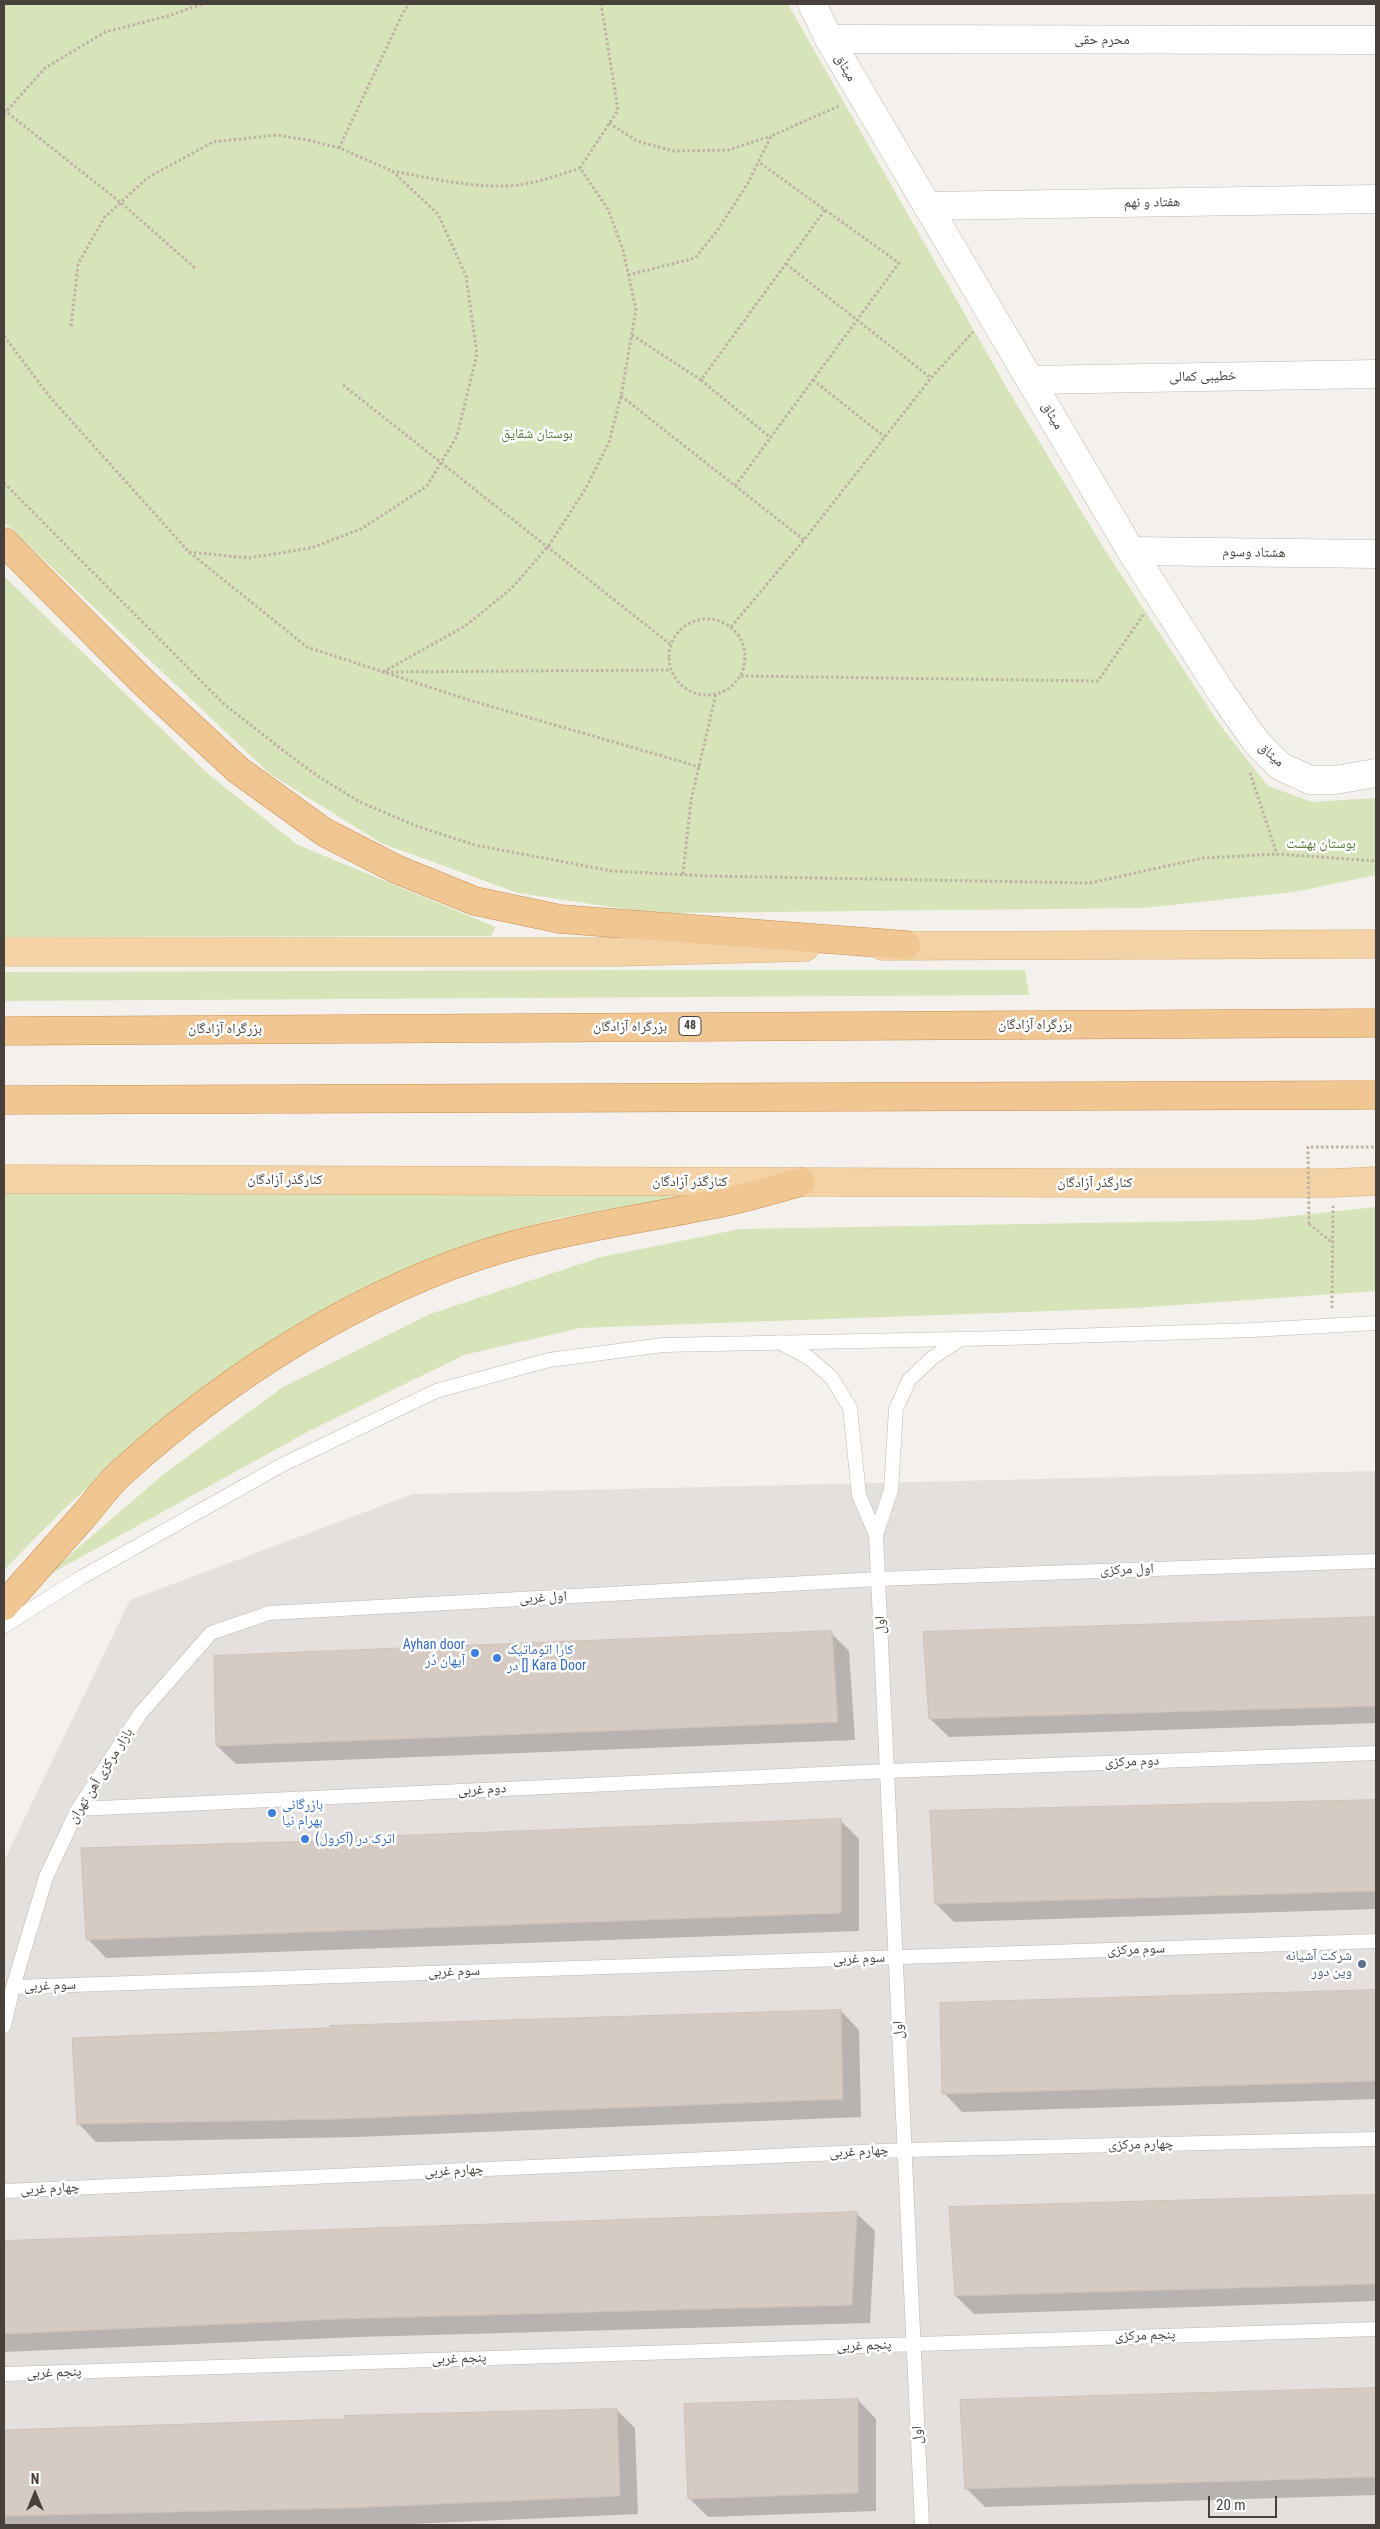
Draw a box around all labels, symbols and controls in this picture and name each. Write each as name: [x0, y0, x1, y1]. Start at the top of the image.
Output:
street label: محرم حقی: [1074, 32, 1130, 48]
street label: میثاق: [830, 51, 860, 85]
street label: هفتاد و نهم: [1124, 194, 1180, 212]
street label: خطیبی کمالی: [1169, 368, 1237, 386]
street label: میثاق: [1037, 399, 1067, 433]
park label: بوستان شقایق: [501, 426, 573, 442]
street label: هشتاد وسوم: [1222, 544, 1286, 562]
street label: میثاق: [1255, 739, 1287, 771]
park label: بوستان بهشت: [1286, 836, 1356, 852]
road number: 48: [679, 1016, 701, 1036]
street label: بزرگراه آزادگان: [998, 1017, 1072, 1033]
street label: بزرگراه آزادگان: [593, 1019, 667, 1035]
street label: بزرگراه آزادگان: [188, 1021, 262, 1037]
street label: کنارگذر آزادگان: [247, 1172, 323, 1188]
street label: کنارگذر آزادگان: [652, 1174, 728, 1190]
street label: کنارگذر آزادگان: [1057, 1175, 1133, 1191]
street label: اول مرکزی: [1100, 1561, 1154, 1579]
street label: اول غربی: [519, 1588, 567, 1608]
street label: اول: [872, 1615, 890, 1635]
place label: Ayhan door آیهان دٌر: [403, 1637, 465, 1670]
place label: کارا اتوماتیک در [] Kara Door: [507, 1642, 586, 1674]
marker: Ayhan door آیهان دٌر: [469, 1647, 481, 1659]
marker: کارا اتوماتیک در [] Kara Door: [491, 1652, 503, 1664]
street label: بازار مرکزی آهن تهران: [65, 1725, 137, 1827]
street label: دوم مرکزی: [1104, 1753, 1160, 1771]
street label: دوم غربی: [457, 1780, 507, 1800]
place label: بازرگانی بهرام نیا: [282, 1797, 323, 1830]
marker: بازرگانی بهرام نیا: [266, 1807, 278, 1819]
place label: اترک در (آکرول): [315, 1831, 395, 1847]
marker: اترک در (آکرول): [299, 1833, 311, 1845]
street label: سوم مرکزی: [1107, 1941, 1165, 1959]
place label: شرکت آشیانه وین دور: [1285, 1948, 1352, 1980]
street label: سوم غربی: [833, 1950, 885, 1968]
marker: شرکت آشیانه وین دور: [1356, 1958, 1368, 1970]
street label: سوم غربی: [428, 1963, 480, 1981]
street label: سوم غربی: [24, 1977, 76, 1995]
street label: اول: [890, 2020, 908, 2040]
street label: چهارم مرکزی: [1108, 2136, 1174, 2154]
street label: چهارم غربی: [829, 2142, 889, 2162]
street label: چهارم غربی: [424, 2161, 484, 2181]
street label: چهارم غربی: [20, 2179, 80, 2199]
street label: پنجم مرکزی: [1114, 2327, 1176, 2345]
street label: پنجم غربی: [836, 2337, 892, 2355]
street label: پنجم غربی: [431, 2350, 487, 2368]
street label: پنجم غربی: [26, 2364, 82, 2382]
street label: اول: [909, 2425, 927, 2445]
north arrow: [10, 2469, 60, 2519]
text: N: [31, 2471, 39, 2487]
scale bar: [1210, 2486, 1279, 2518]
text: 20 m: [1216, 2496, 1246, 2514]

